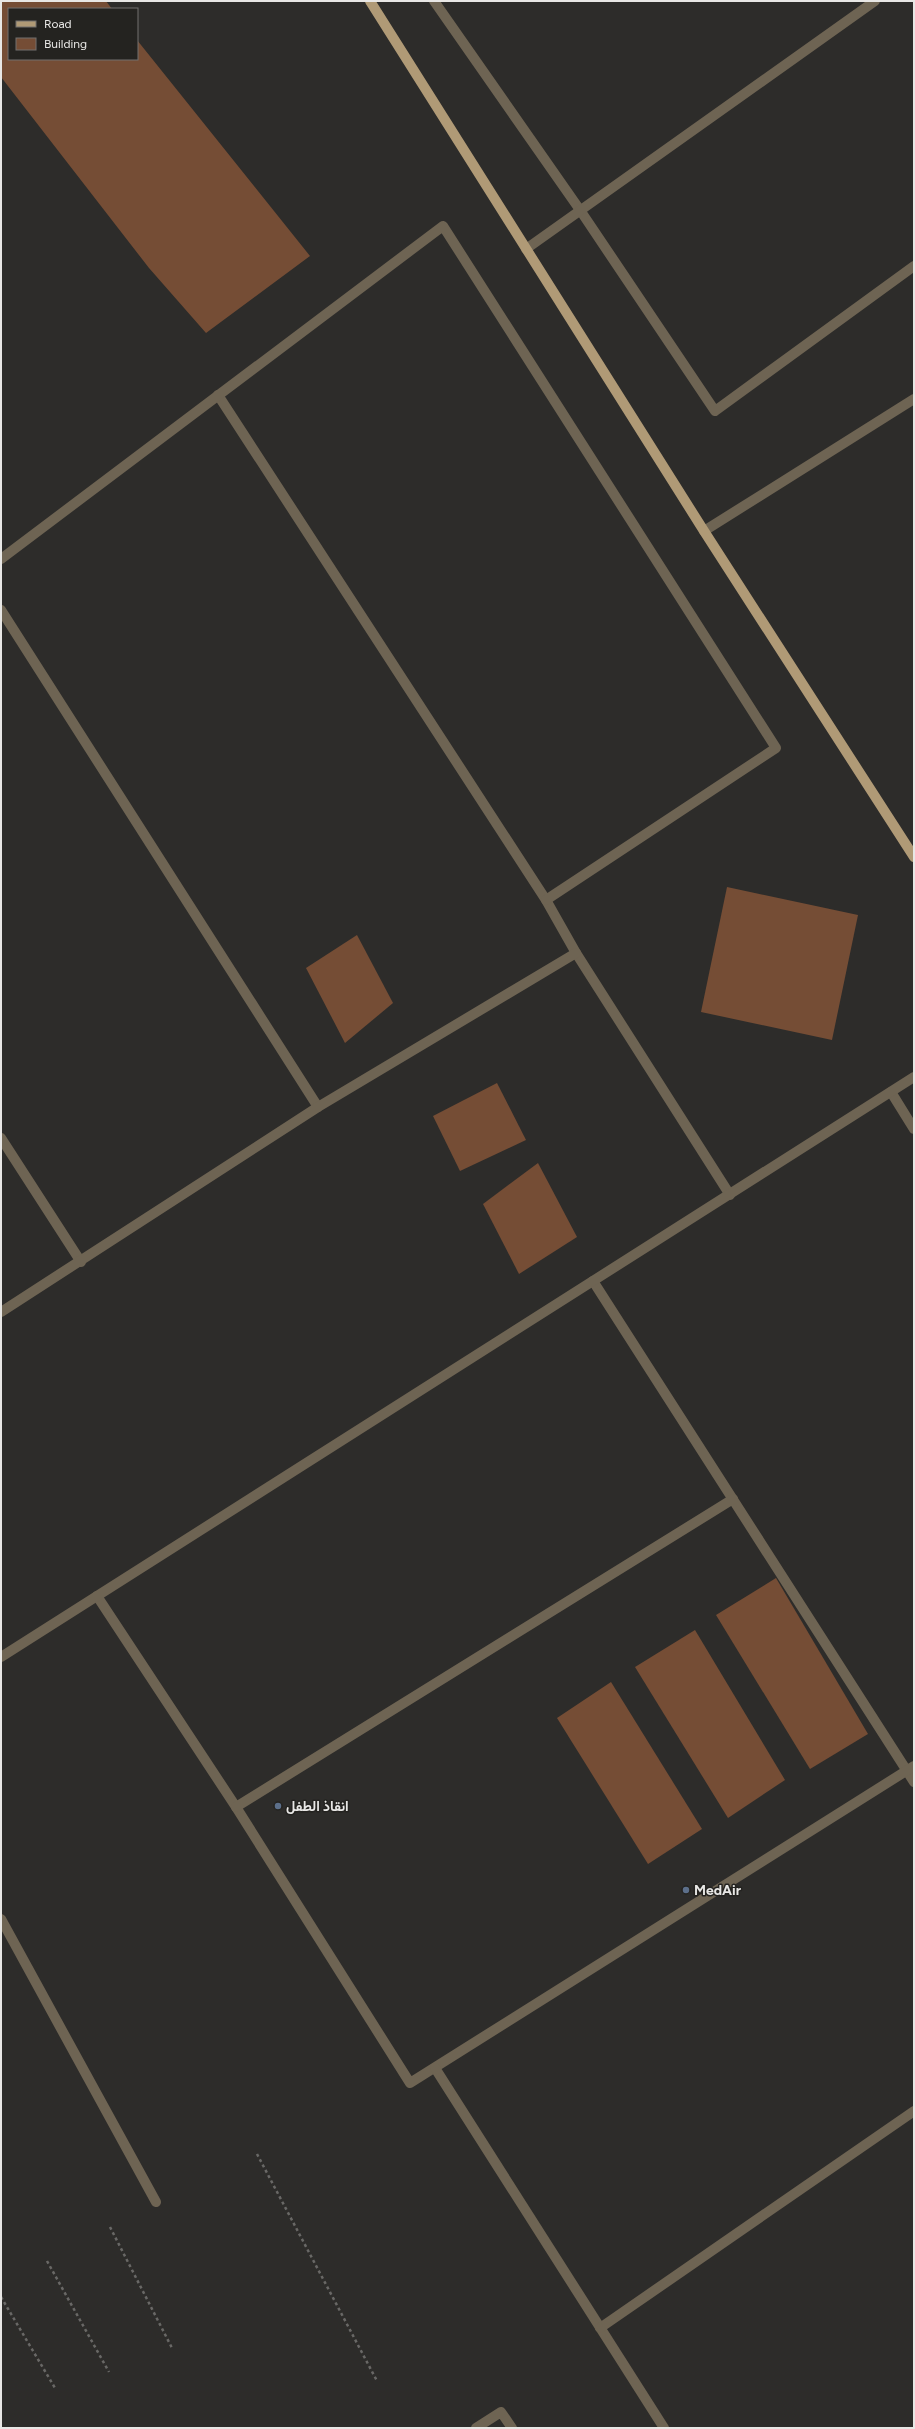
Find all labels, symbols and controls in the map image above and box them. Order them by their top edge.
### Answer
legend [8,8,138,60]
text: Road [44,17,72,31]
text: Building [44,37,87,51]
place label: انقاذ الطفل [286,1798,349,1815]
marker: انقاذ الطفل [273,1801,283,1811]
place label: MedAir [694,1882,742,1899]
marker: MedAir [681,1885,691,1895]

